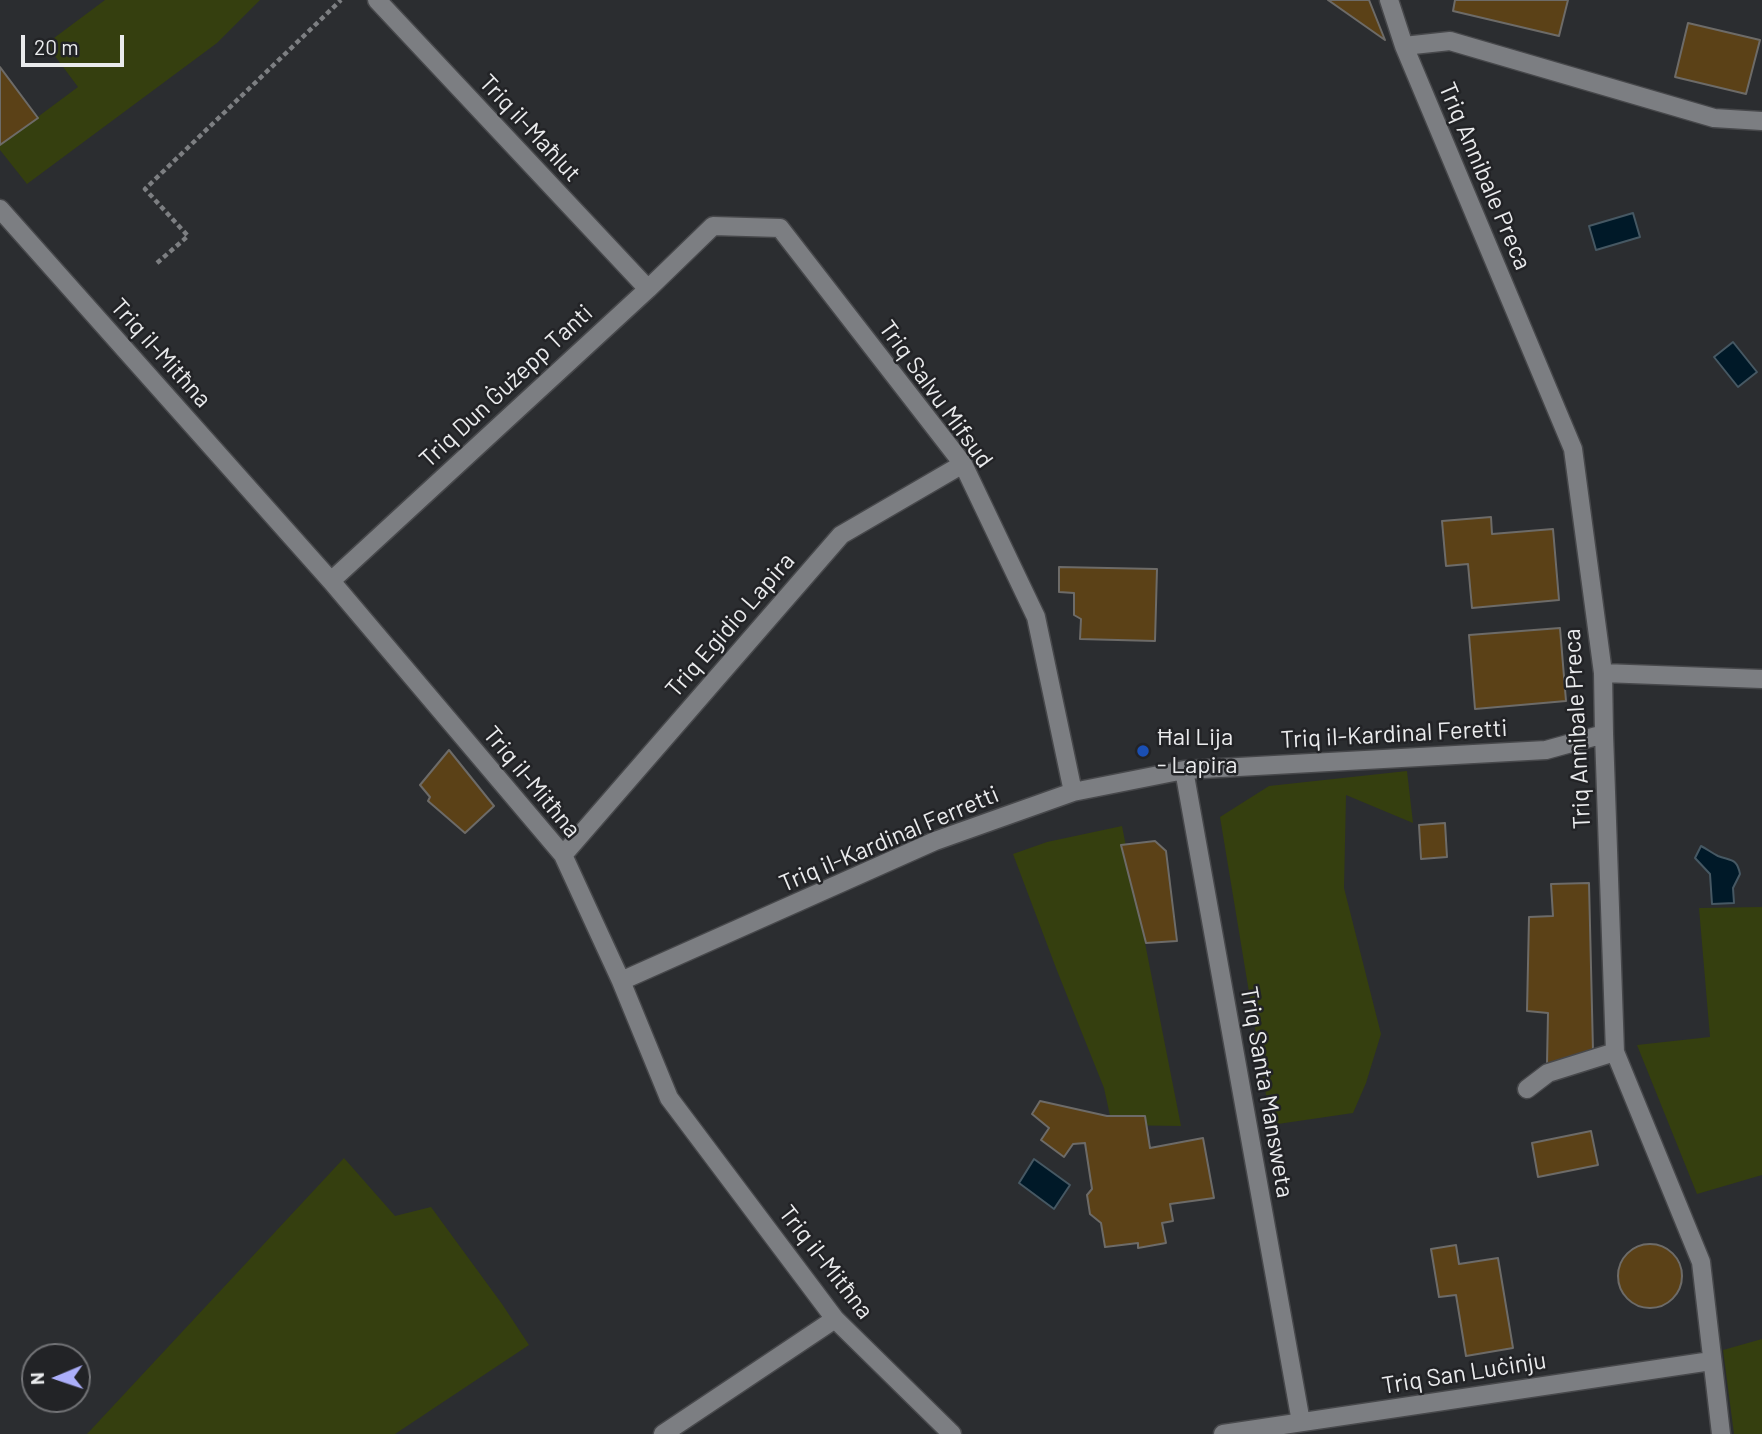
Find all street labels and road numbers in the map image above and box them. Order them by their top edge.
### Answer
street label: Triq il-Maħlut [473,68,587,188]
street label: Triq Annibale Preca [1433,78,1537,274]
street label: Triq il-Mitħna [105,293,217,413]
street label: Triq Dun Ġużepp Tanti [414,298,598,474]
street label: Triq Salvu Mifsud [873,315,999,473]
street label: Triq Egidio Lapira [659,547,801,703]
street label: Triq Annibale Preca [1557,628,1597,830]
street label: Triq il-Kardinal Feretti [1280,714,1508,754]
street label: Triq il-Mitħna [477,720,587,844]
street label: Triq il-Kardinal Ferretti [775,780,1003,898]
street label: Triq Santa Mansweta [1234,984,1300,1200]
street label: Triq il-Mitħna [773,1199,879,1325]
street label: Triq San Luċinju [1380,1346,1548,1400]

